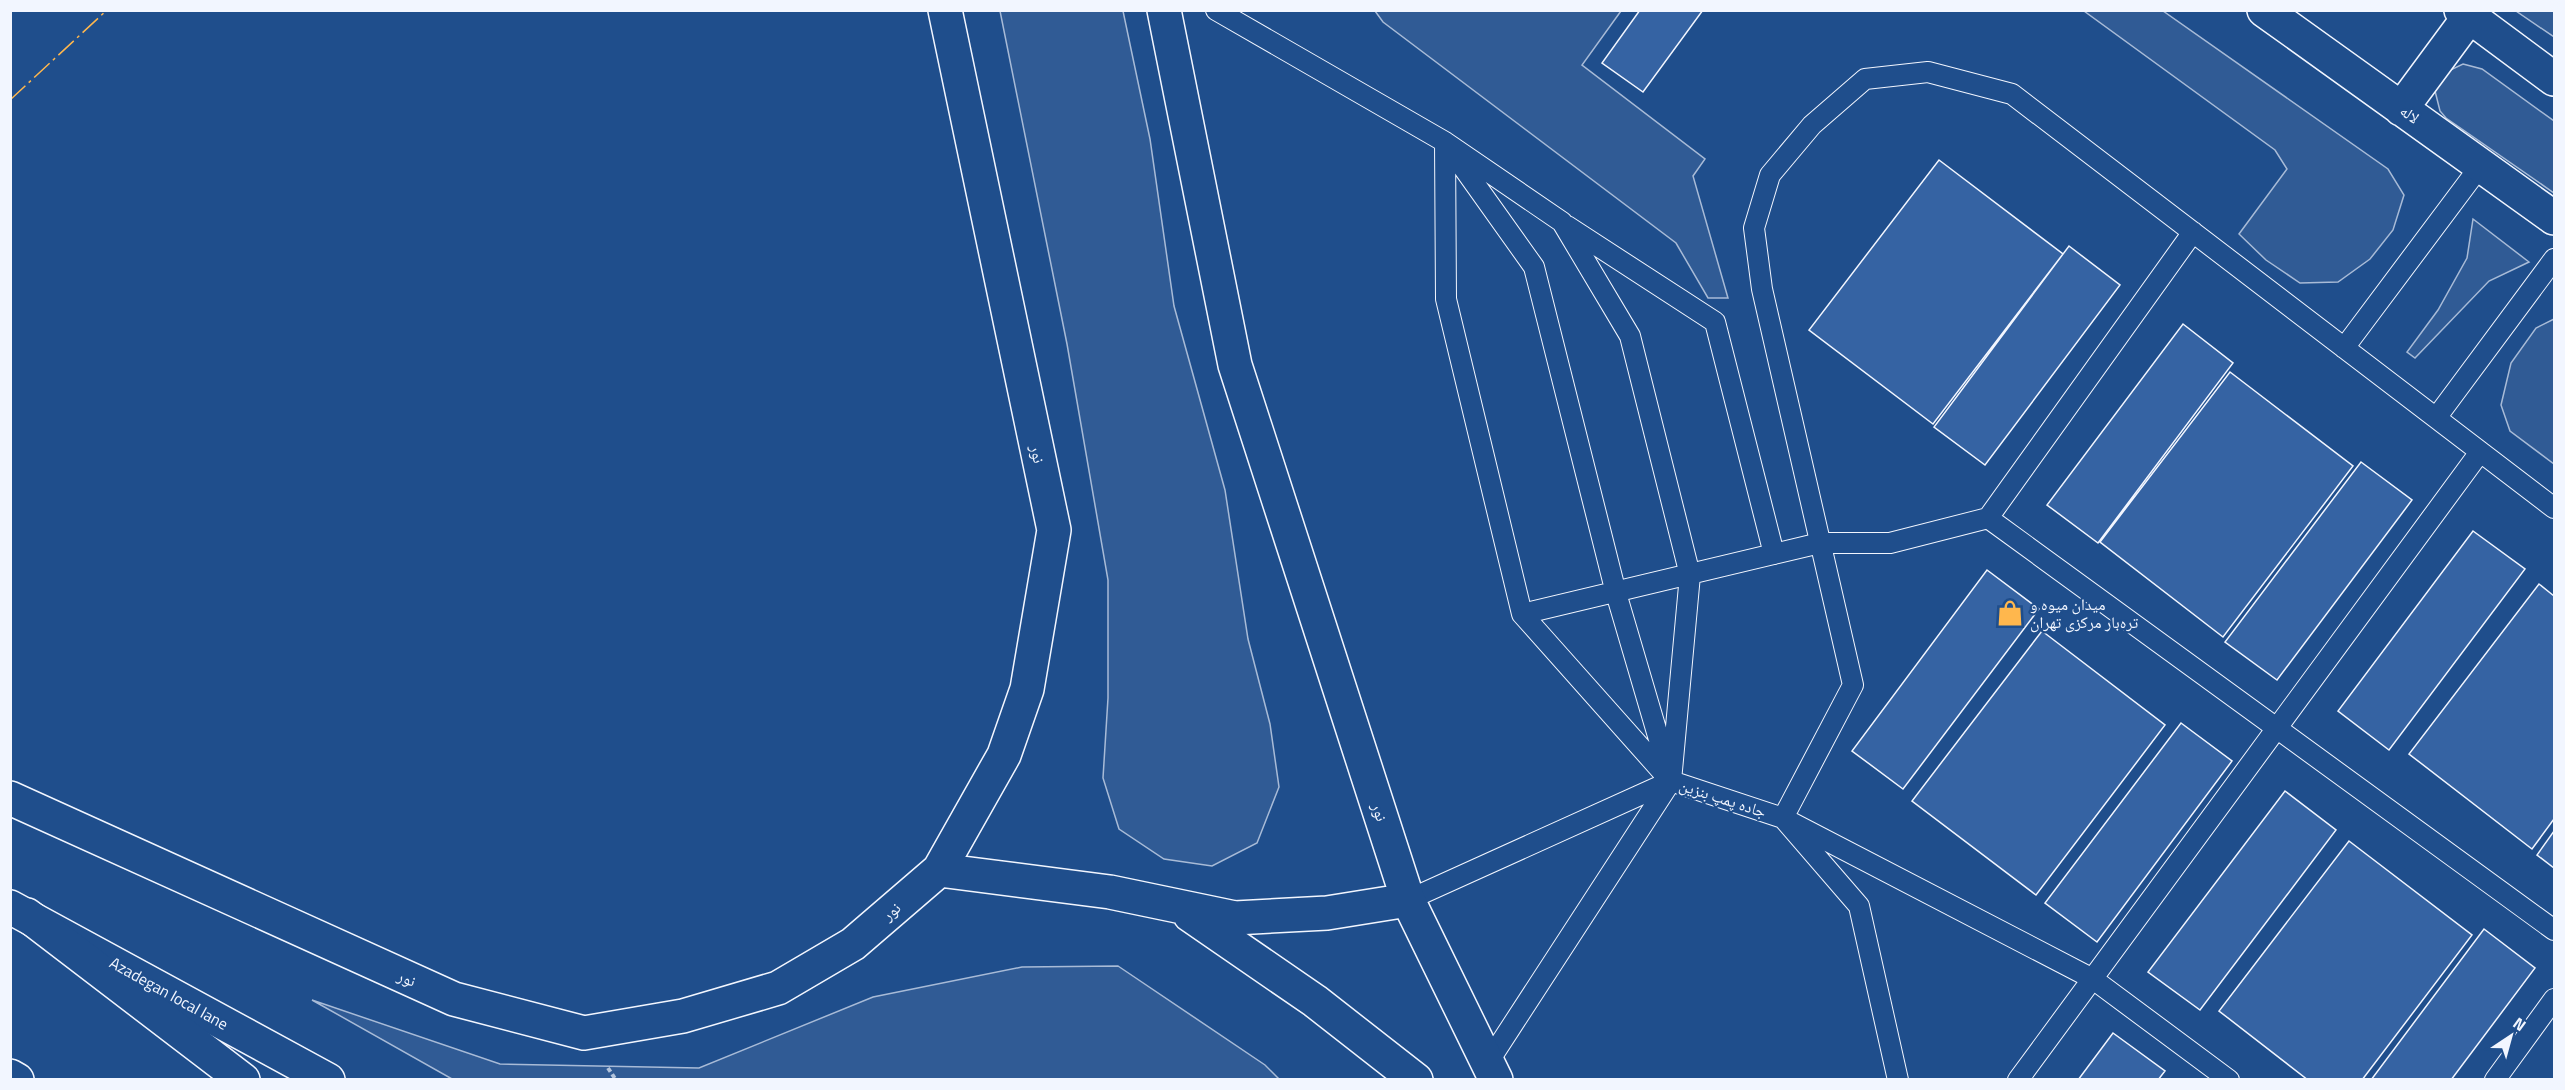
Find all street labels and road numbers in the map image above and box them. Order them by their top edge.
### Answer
street label: لاله [2395,99,2425,129]
street label: نور [1024,442,1052,465]
street label: جاده پمپ بنزین [1677,773,1769,823]
street label: نور [1365,799,1394,824]
street label: نور [876,896,906,927]
street label: Azadegan local lane [105,950,233,1036]
street label: نور [393,963,420,993]

